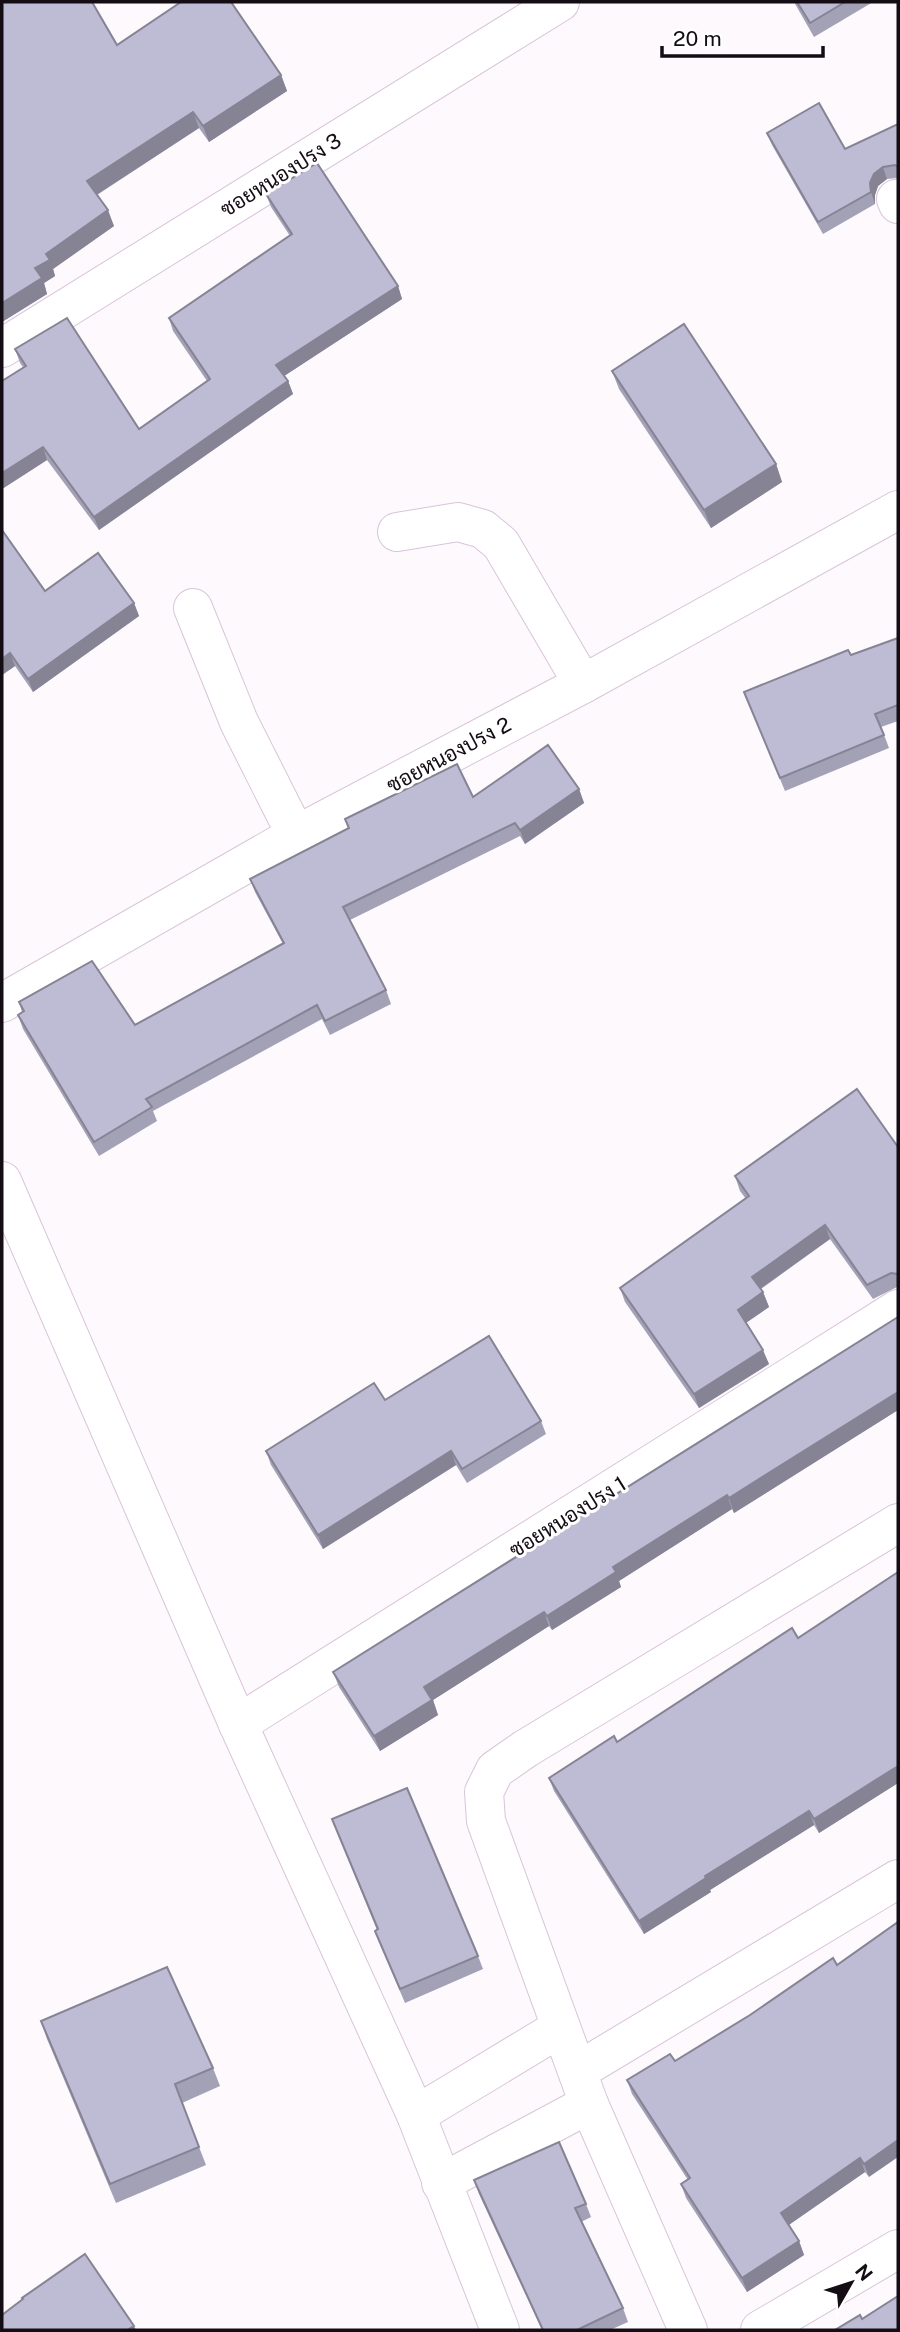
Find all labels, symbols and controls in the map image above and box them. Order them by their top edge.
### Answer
scale bar [662,14,823,58]
text: 20 m [673,26,722,51]
street label: ซอยหนองปรง 3 [216,128,346,222]
street label: ซอยหนองปรง 2 [382,711,515,798]
street label: ซอยหนองปรง 1 [505,1471,631,1562]
north arrow [816,2248,886,2318]
text: N [851,2260,877,2285]

